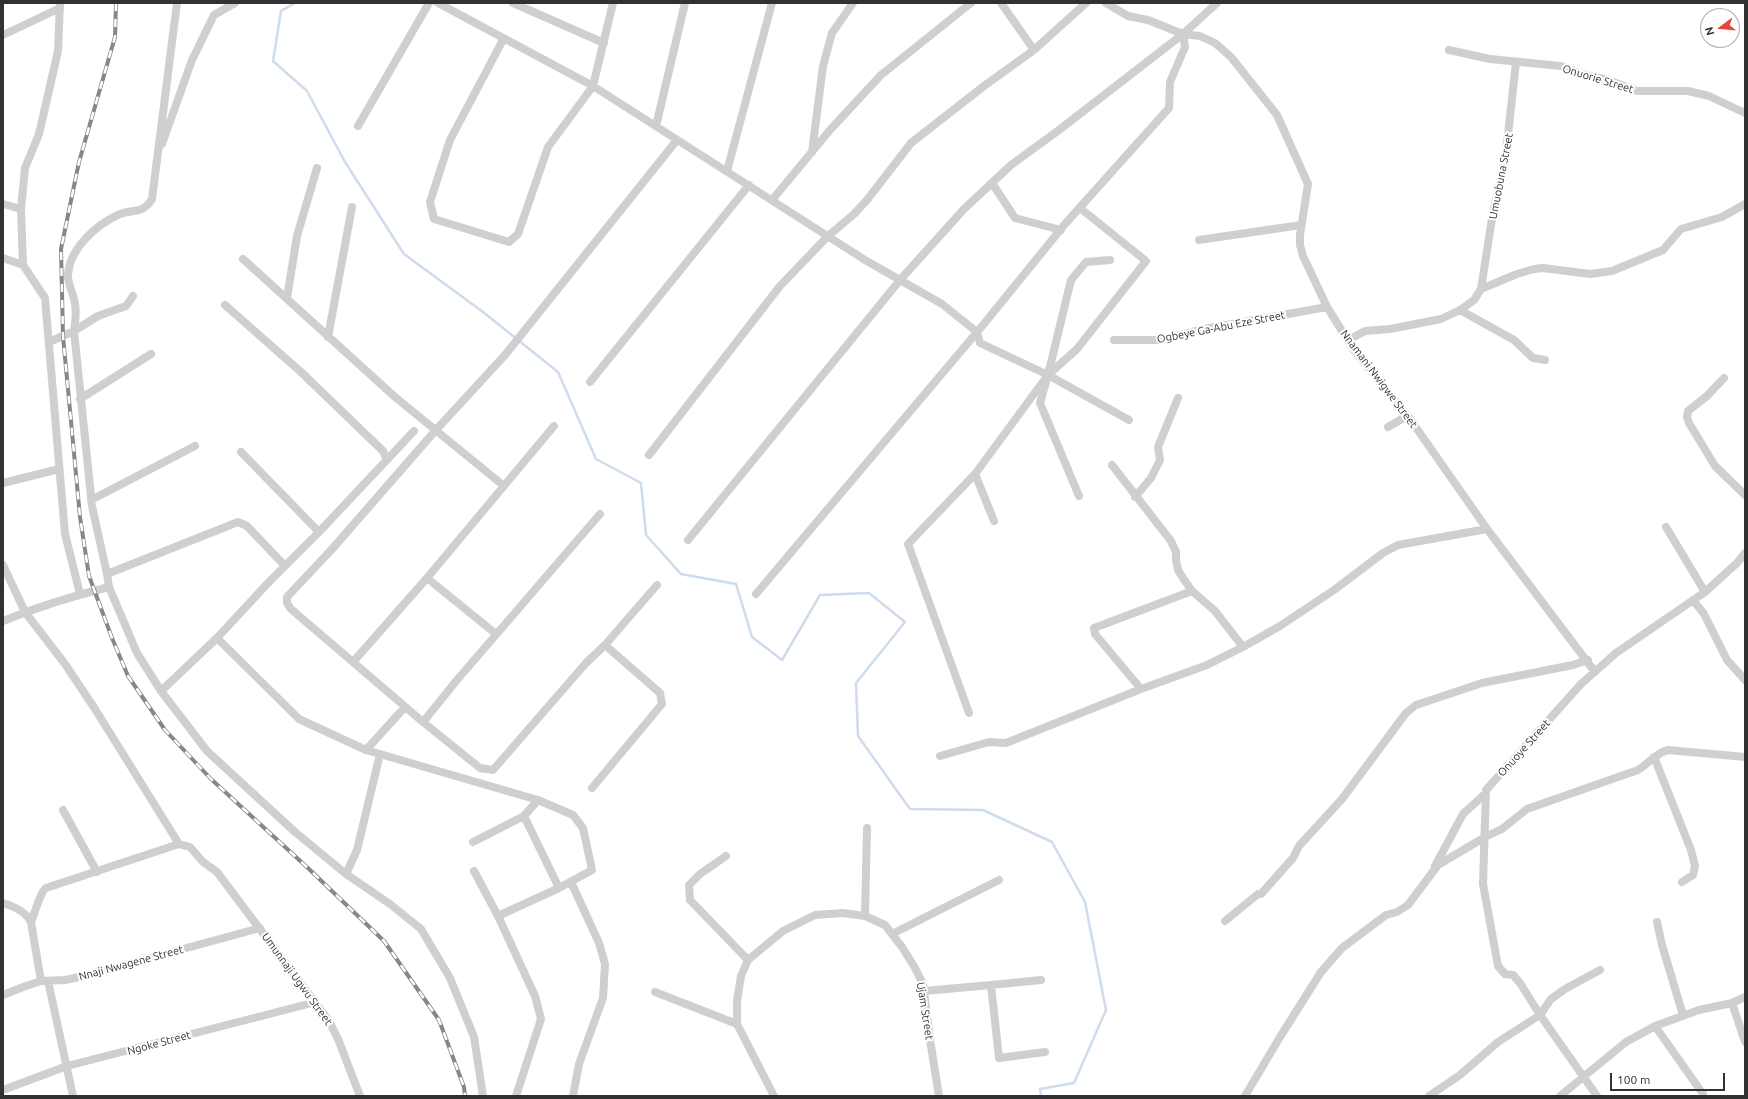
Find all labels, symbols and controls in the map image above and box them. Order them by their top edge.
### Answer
north arrow [1700,8,1740,48]
text: N [1703,25,1716,37]
street label: Onuorie Street [1561,62,1635,96]
street label: Umuobuna Street [1486,132,1516,220]
street label: Ogbeye Ga-Abu Eze Street [1156,308,1286,346]
street label: Nnamani Nwigwe Street [1338,327,1420,431]
street label: Onuoye Street [1495,717,1553,779]
street label: Umunnaji Ugwu Street [259,930,335,1028]
street label: Nnaji Nwagene Street [77,943,185,983]
street label: Ujam Street [914,981,936,1041]
street label: Ngoke Street [126,1028,192,1058]
scale bar [1612,1065,1727,1091]
text: 100 m [1617,1073,1650,1086]

